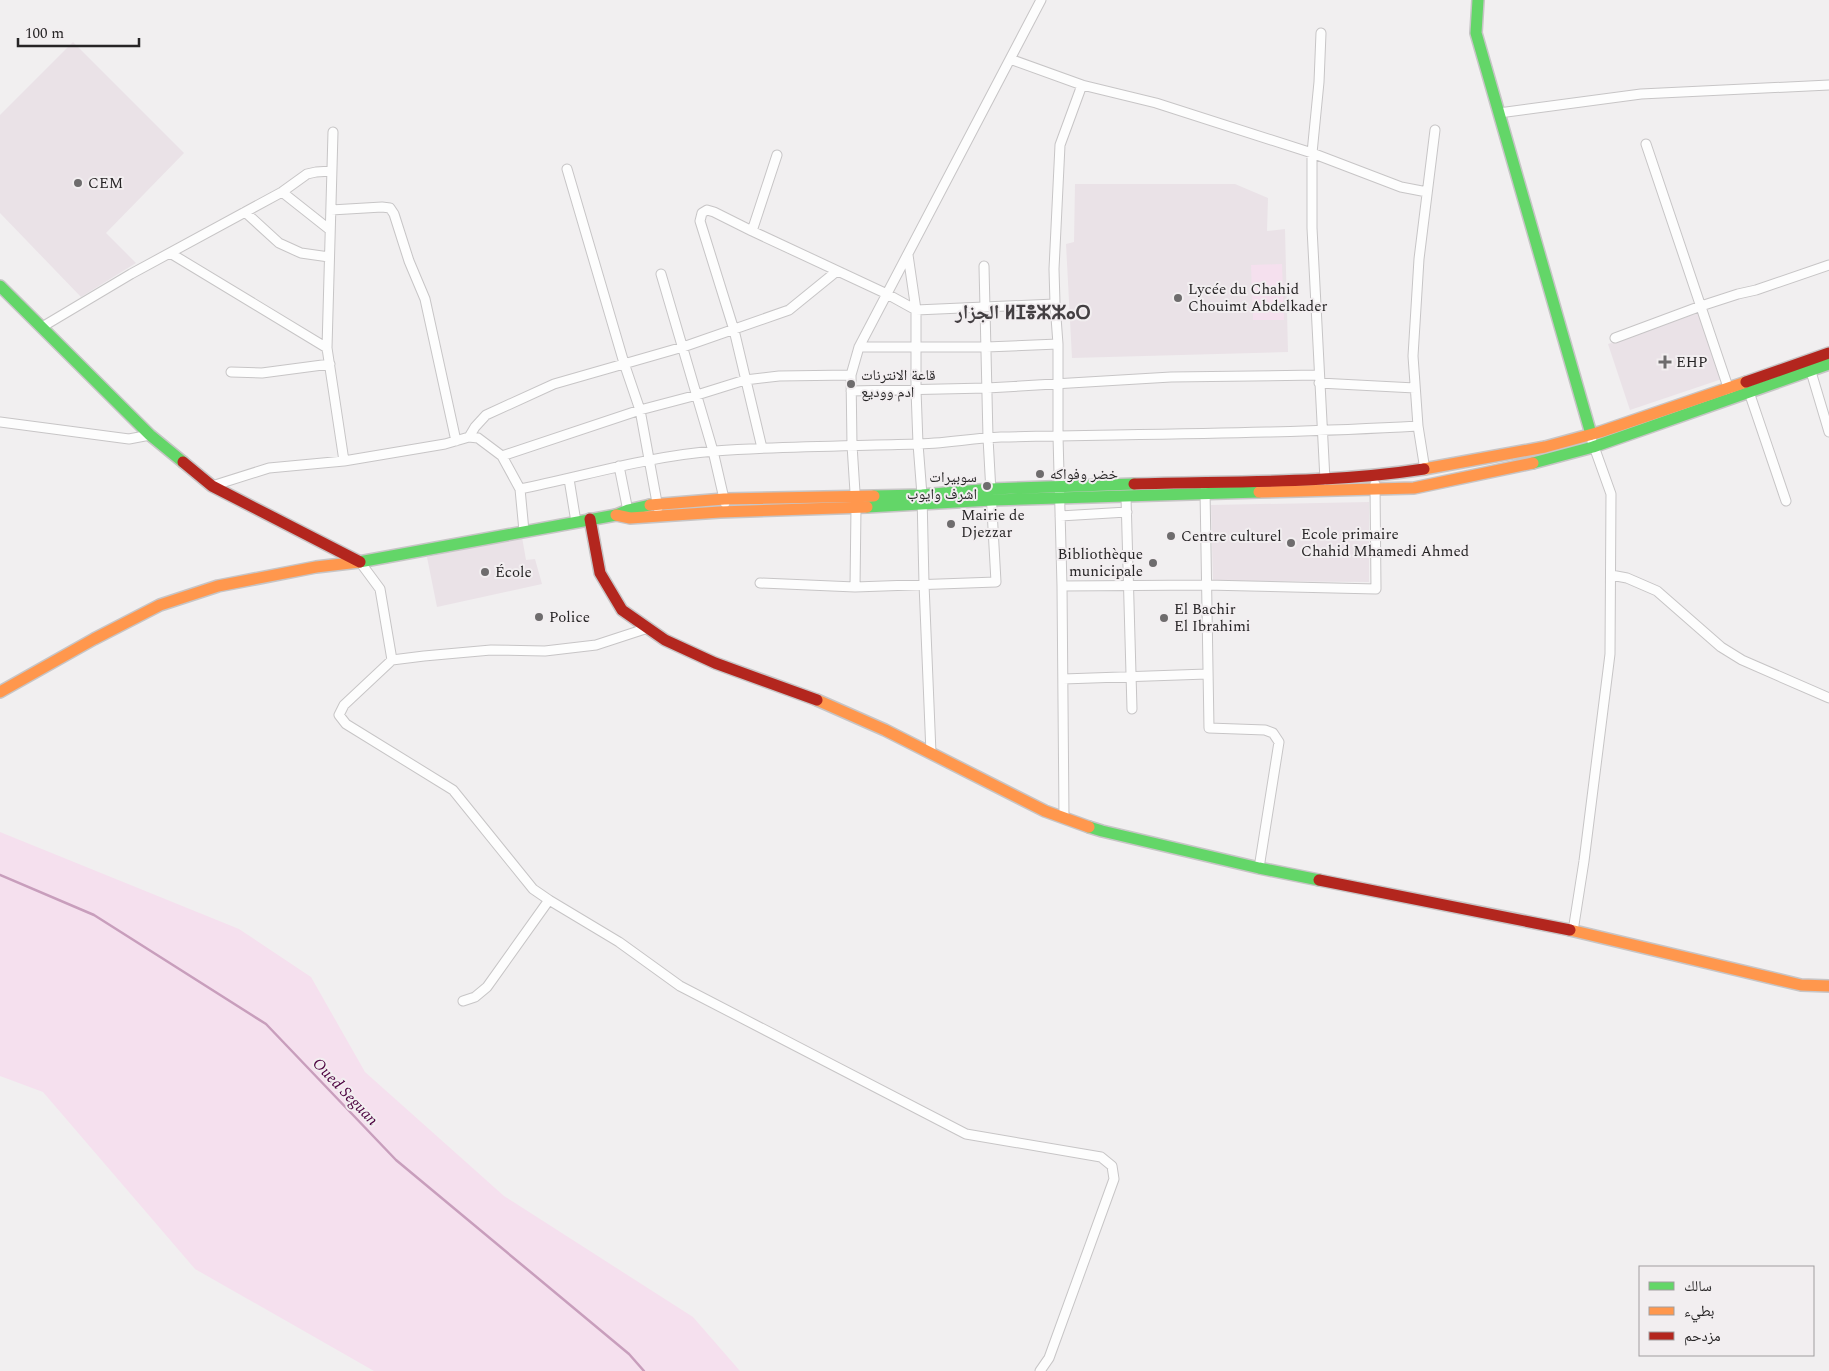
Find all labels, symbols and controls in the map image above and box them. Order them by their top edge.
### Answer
scale bar [18,15,139,47]
text: 100 m [25,22,64,45]
place label: CEM [88,172,123,195]
marker: CEM [72,177,84,189]
place label: Lycée du Chahid Chouimt Abdelkader [1188,278,1327,318]
marker: Lycée du Chahid Chouimt Abdelkader [1172,292,1184,304]
district label: الجزار ⵍⵊⴻⵣⵣⴰⵔ [954,298,1091,328]
place label: EHP [1676,351,1708,374]
marker: EHP [1658,355,1672,369]
place label: قاعة الانترنات ادم ووديع [861,364,936,404]
marker: قاعة الانترنات ادم ووديع [845,378,857,390]
place label: خضر وفواكه [1050,463,1118,486]
place label: سوبيرات اشرف وايوب [907,466,977,506]
marker: خضر وفواكه [1034,468,1046,480]
marker: سوبيرات اشرف وايوب [981,480,993,492]
place label: Mairie de Djezzar [961,504,1025,544]
marker: Mairie de Djezzar [945,518,957,530]
place label: Ecole primaire Chahid Mhamedi Ahmed [1301,523,1469,563]
place label: Centre culturel [1181,525,1282,548]
marker: Centre culturel [1165,530,1177,542]
marker: Ecole primaire Chahid Mhamedi Ahmed [1285,537,1297,549]
place label: Bibliothèque municipale [1057,543,1143,583]
marker: Bibliothèque municipale [1147,557,1159,569]
place label: École [495,561,532,584]
marker: École [479,566,491,578]
place label: El Bachir El Ibrahimi [1174,598,1250,638]
place label: Police [549,606,590,629]
marker: Police [533,611,545,623]
marker: El Bachir El Ibrahimi [1158,612,1170,624]
water label: Oued Seguan [307,1052,384,1132]
legend [1639,1266,1814,1356]
text: سالك [1684,1275,1712,1298]
text: بطيء [1684,1300,1714,1323]
text: مزدحم [1684,1325,1721,1348]

